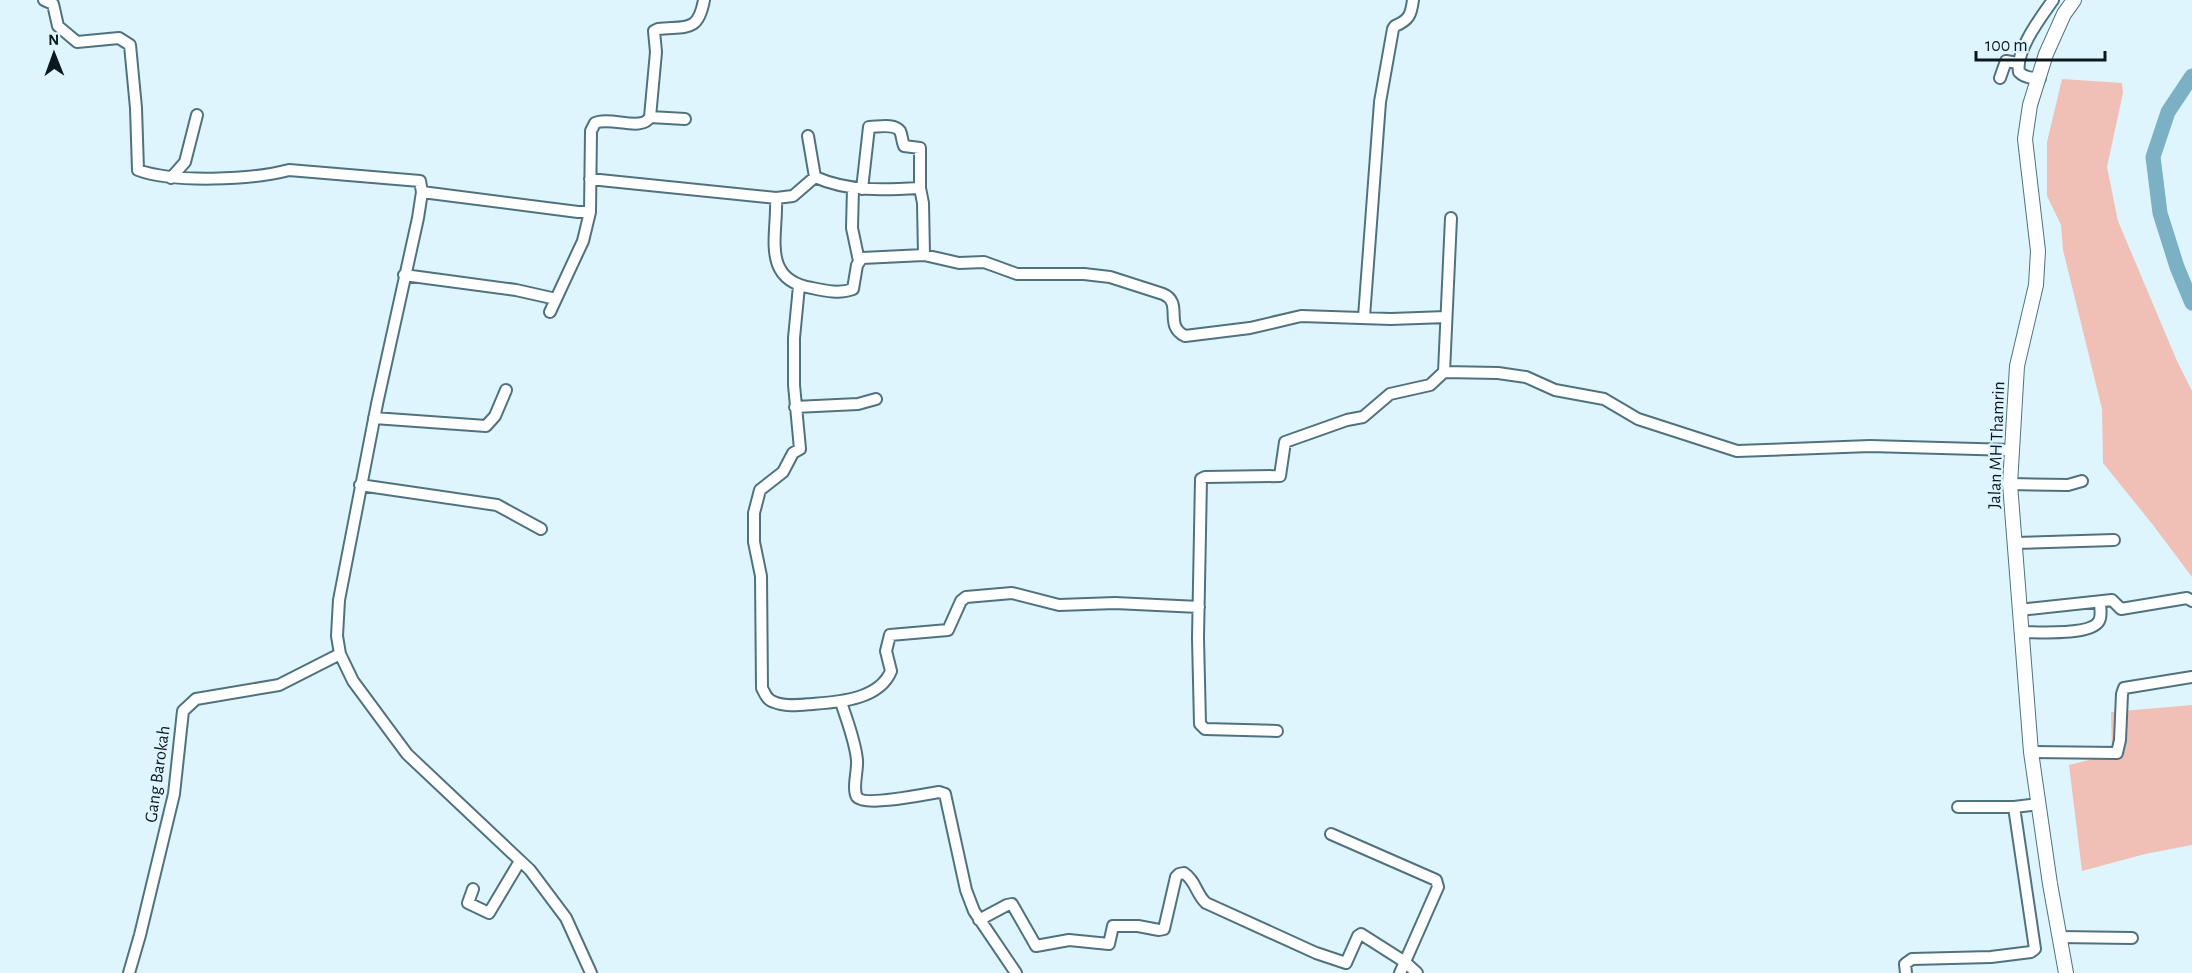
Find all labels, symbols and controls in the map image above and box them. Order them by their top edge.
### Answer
north arrow [24,24,84,84]
scale bar [1976,24,2105,62]
text: N [48,32,59,48]
text: 100 m [1985,37,2028,55]
street label: Jalan MH Thamrin [1986,381,2008,509]
street label: Gang Barokah [142,724,174,824]

